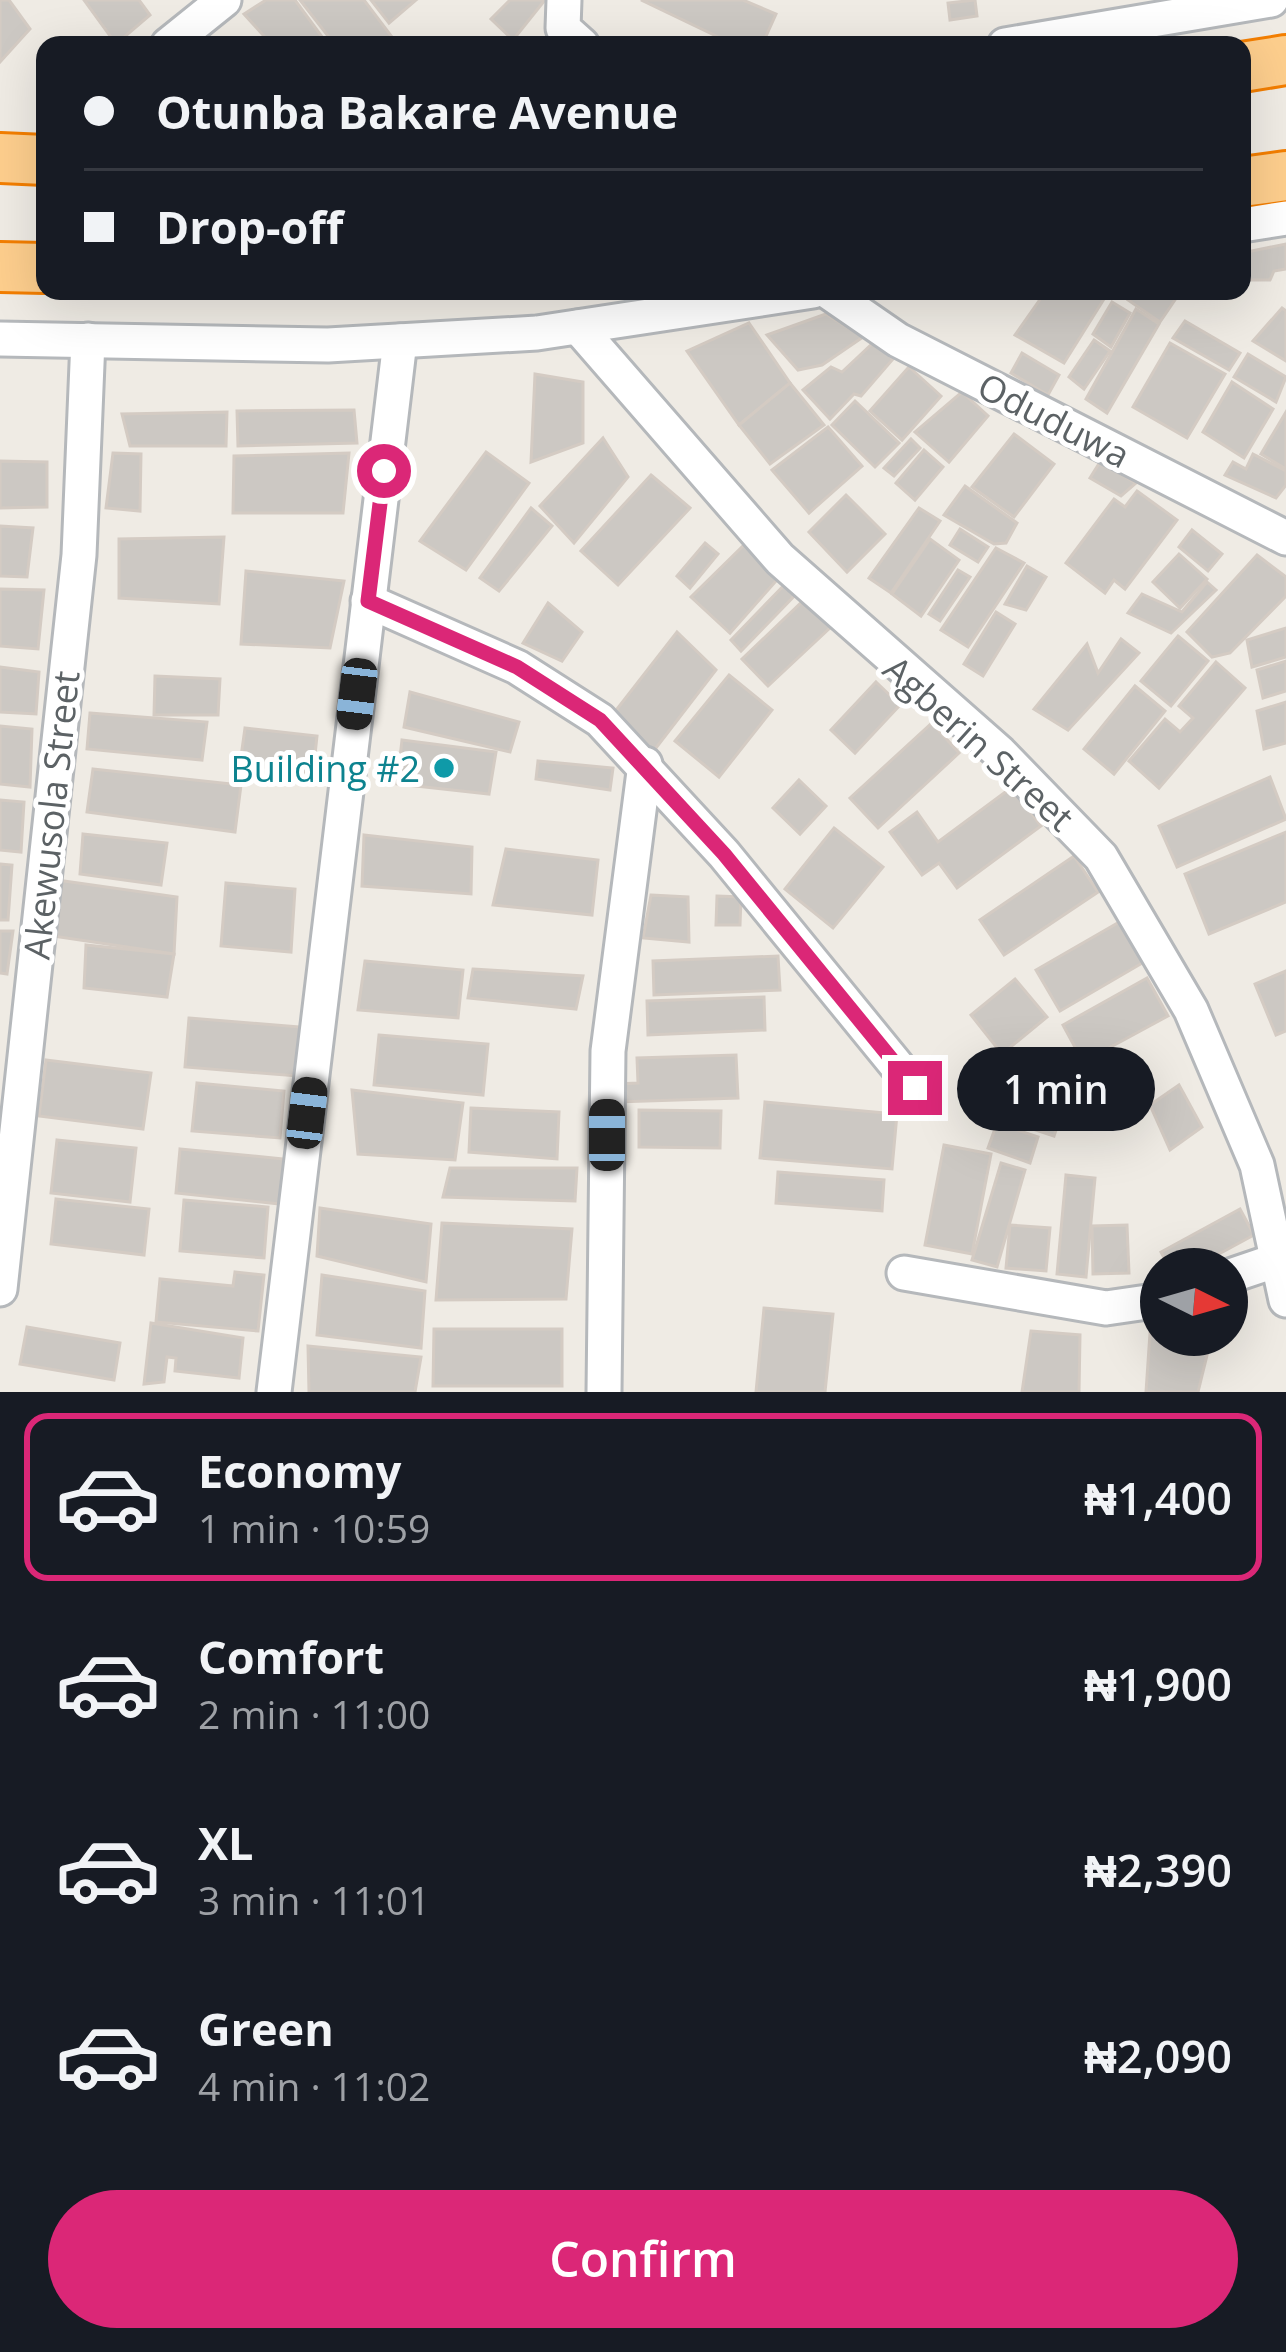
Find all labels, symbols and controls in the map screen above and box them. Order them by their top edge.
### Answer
text: Otunba Bakare Avenue [156,81,678,142]
text: Drop-off [156,196,343,257]
street label: Oduduwa [970,361,1138,479]
route start [357,444,411,498]
street label: Agberin Street [873,644,1085,842]
car [335,656,379,732]
street label: Akewusola Street [11,668,91,962]
place label: Building #2 [231,744,420,793]
marker: Building #2 [431,755,457,781]
callout: 1 min [957,1046,1155,1130]
route end [888,1061,942,1115]
text: 1 min [1003,1062,1109,1115]
car [285,1075,329,1151]
car [589,1099,625,1171]
north arrow [1140,1248,1248,1356]
map controls [1140,1248,1248,1356]
text: Economy [198,1440,401,1501]
icon: car [54,1443,162,1551]
text: ₦1,400 [1084,1467,1232,1528]
text: 1 min · 10:59 [198,1501,430,1554]
text: Comfort [198,1626,384,1687]
icon: car [54,1629,162,1737]
text: ₦1,900 [1084,1653,1232,1714]
text: 2 min · 11:00 [198,1687,430,1740]
text: XL [198,1812,253,1873]
icon: car [54,1815,162,1923]
text: ₦2,390 [1084,1839,1232,1900]
text: 3 min · 11:01 [198,1873,430,1926]
text: Green [198,1998,334,2059]
icon: car [54,2001,162,2109]
text: ₦2,090 [1084,2025,1232,2086]
text: 4 min · 11:02 [198,2059,430,2112]
button: Confirm [48,2190,1238,2328]

